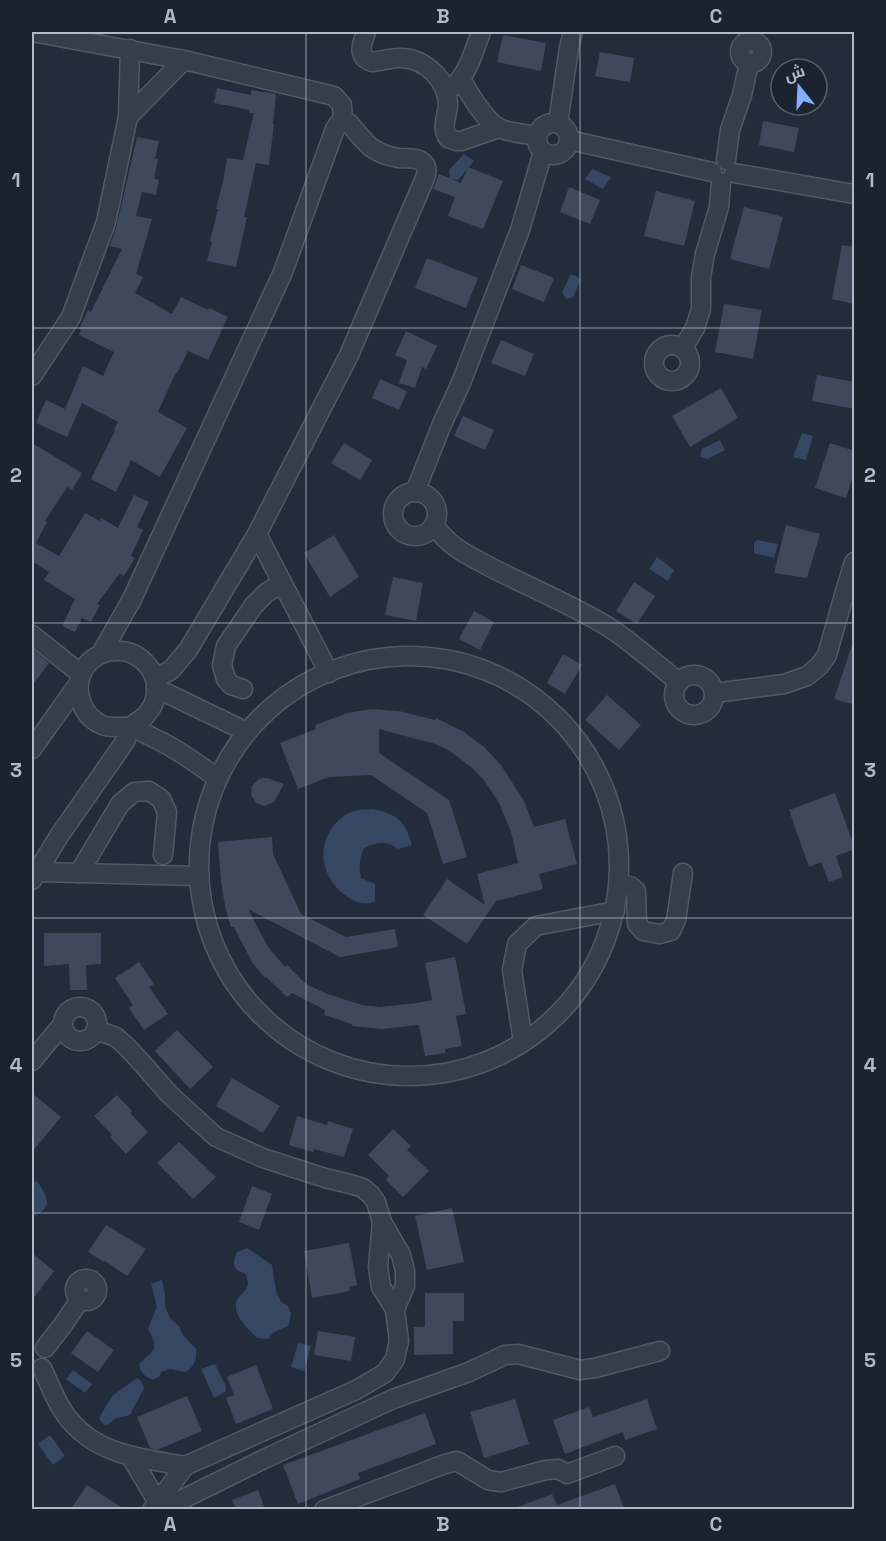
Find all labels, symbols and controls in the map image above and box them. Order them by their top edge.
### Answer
text: A [164,3,177,29]
text: B [436,3,450,29]
text: C [710,3,723,29]
north arrow [769,57,829,117]
text: ش [782,60,808,86]
text: 1 [11,167,21,193]
text: 1 [865,167,875,193]
text: 2 [10,462,22,488]
text: 2 [864,462,876,488]
text: 3 [10,757,22,783]
text: 3 [864,757,876,783]
text: 4 [10,1052,23,1078]
text: 4 [864,1052,877,1078]
text: 5 [10,1347,22,1373]
text: 5 [864,1347,876,1373]
text: A [164,1511,177,1537]
text: B [436,1511,450,1537]
text: C [710,1511,723,1537]

